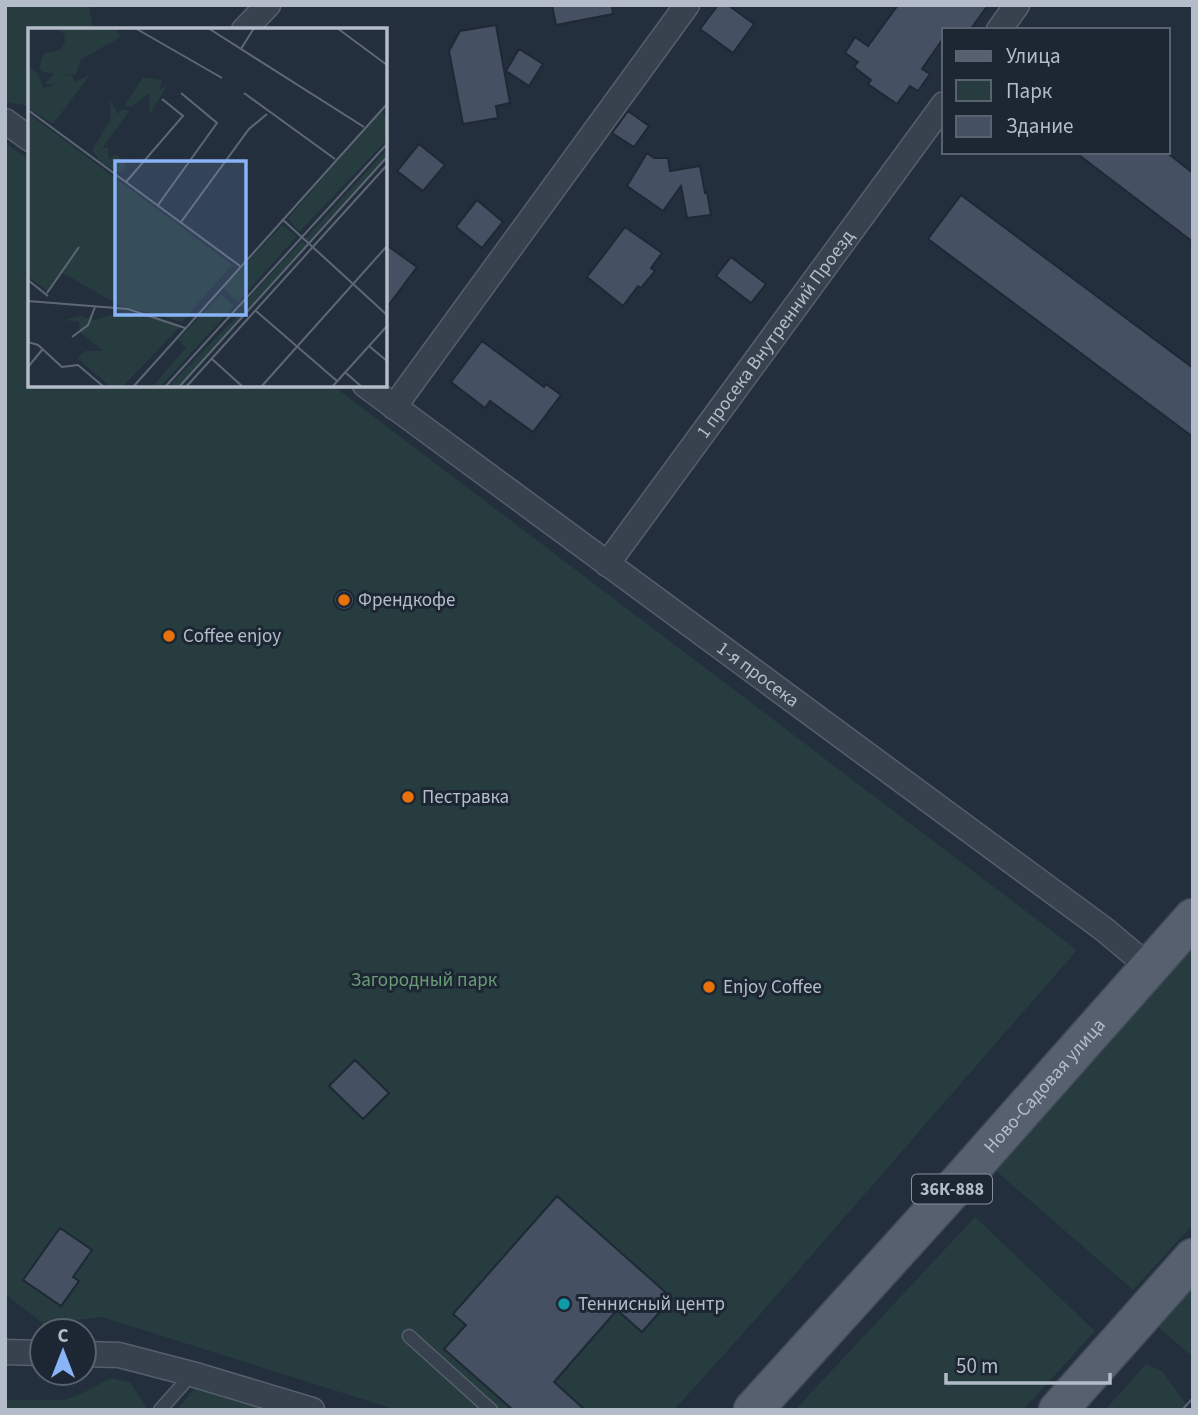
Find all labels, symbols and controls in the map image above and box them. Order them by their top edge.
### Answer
inset map [28,28,387,387]
legend [942,28,1170,154]
text: Улица [1006,41,1061,71]
text: Парк [1006,76,1053,106]
text: Здание [1006,111,1074,141]
street label: 1 просека Внутренний Проезд [690,224,861,444]
place label: Френдкофе [358,587,455,614]
marker: Френдкофе [336,592,352,608]
place label: Coffee enjoy [183,623,281,650]
marker: Coffee enjoy [161,628,177,644]
street label: 1-я просека [711,635,805,714]
place label: Пестравка [422,784,509,811]
marker: Пестравка [400,789,416,805]
park label: Загородный парк [351,967,498,994]
place label: Enjoy Coffee [723,974,822,1001]
marker: Enjoy Coffee [701,979,717,995]
street label: Ново-Садовая улица [977,1012,1112,1159]
road number: 36К-888 [912,1174,992,1204]
place label: Теннисный центр [578,1291,725,1318]
marker: Теннисный центр [556,1296,572,1312]
north arrow [28,1317,98,1387]
text: С [57,1323,69,1350]
scale bar [946,1342,1110,1386]
text: 50 m [956,1351,998,1381]

